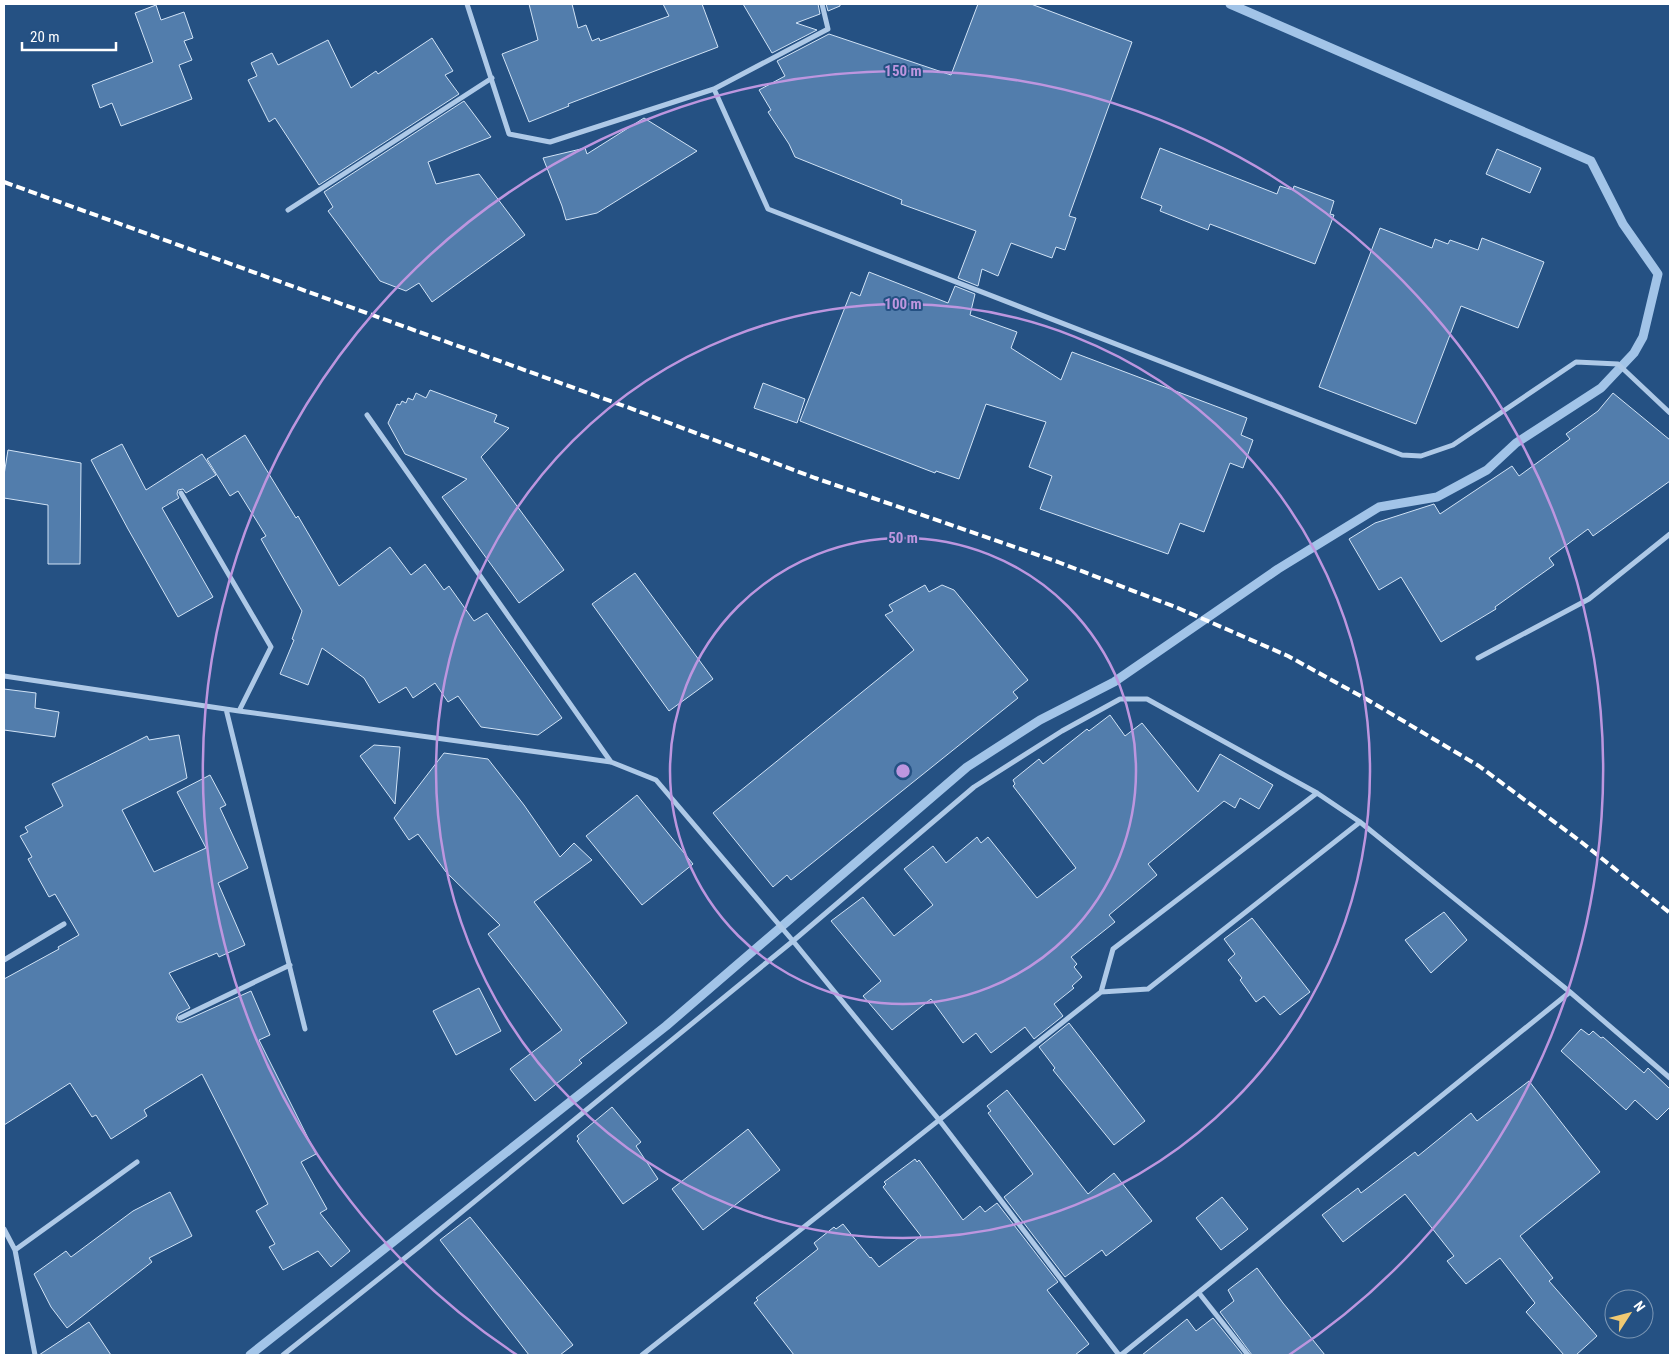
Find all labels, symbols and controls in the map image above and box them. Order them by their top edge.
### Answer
scale bar [22,20,116,52]
text: 20 m [30,28,60,46]
text: 150 m [884,62,922,80]
text: 100 m [884,295,922,313]
text: 50 m [888,529,918,547]
centre of rings [894,762,912,780]
north arrow [1604,1289,1654,1339]
text: N [1631,1298,1649,1315]

